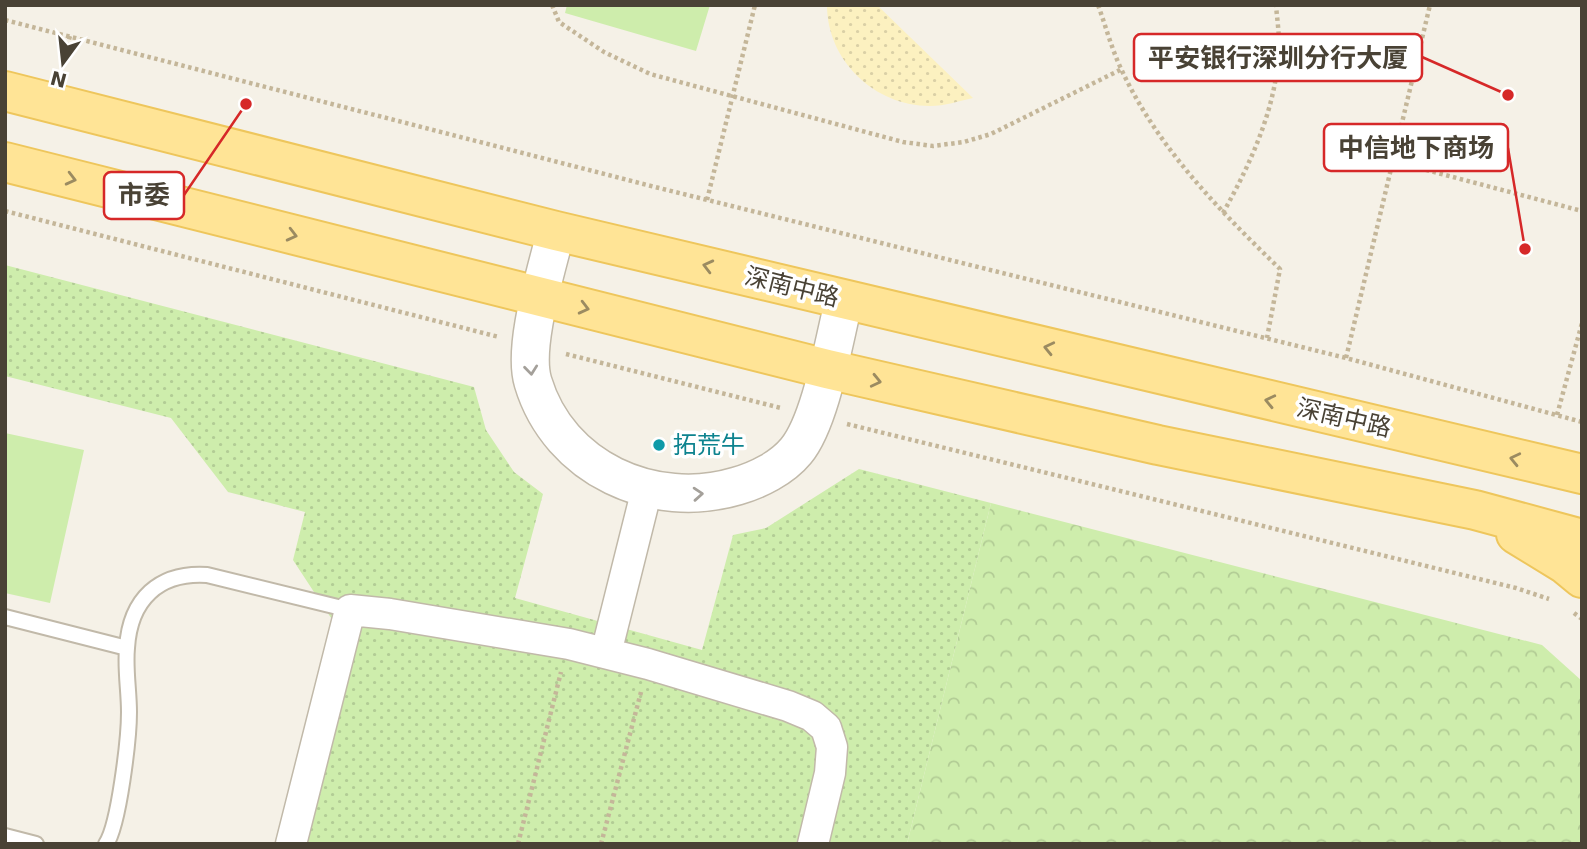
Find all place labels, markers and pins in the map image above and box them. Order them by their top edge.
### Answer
callout: 平安银行深圳分行大厦 [1134,34,1422,81]
callout: 中信地下商场 [1324,124,1508,171]
callout: 市委 [104,172,184,219]
place label: 拓荒牛 [673,431,745,459]
marker: 拓荒牛 [651,437,667,453]

